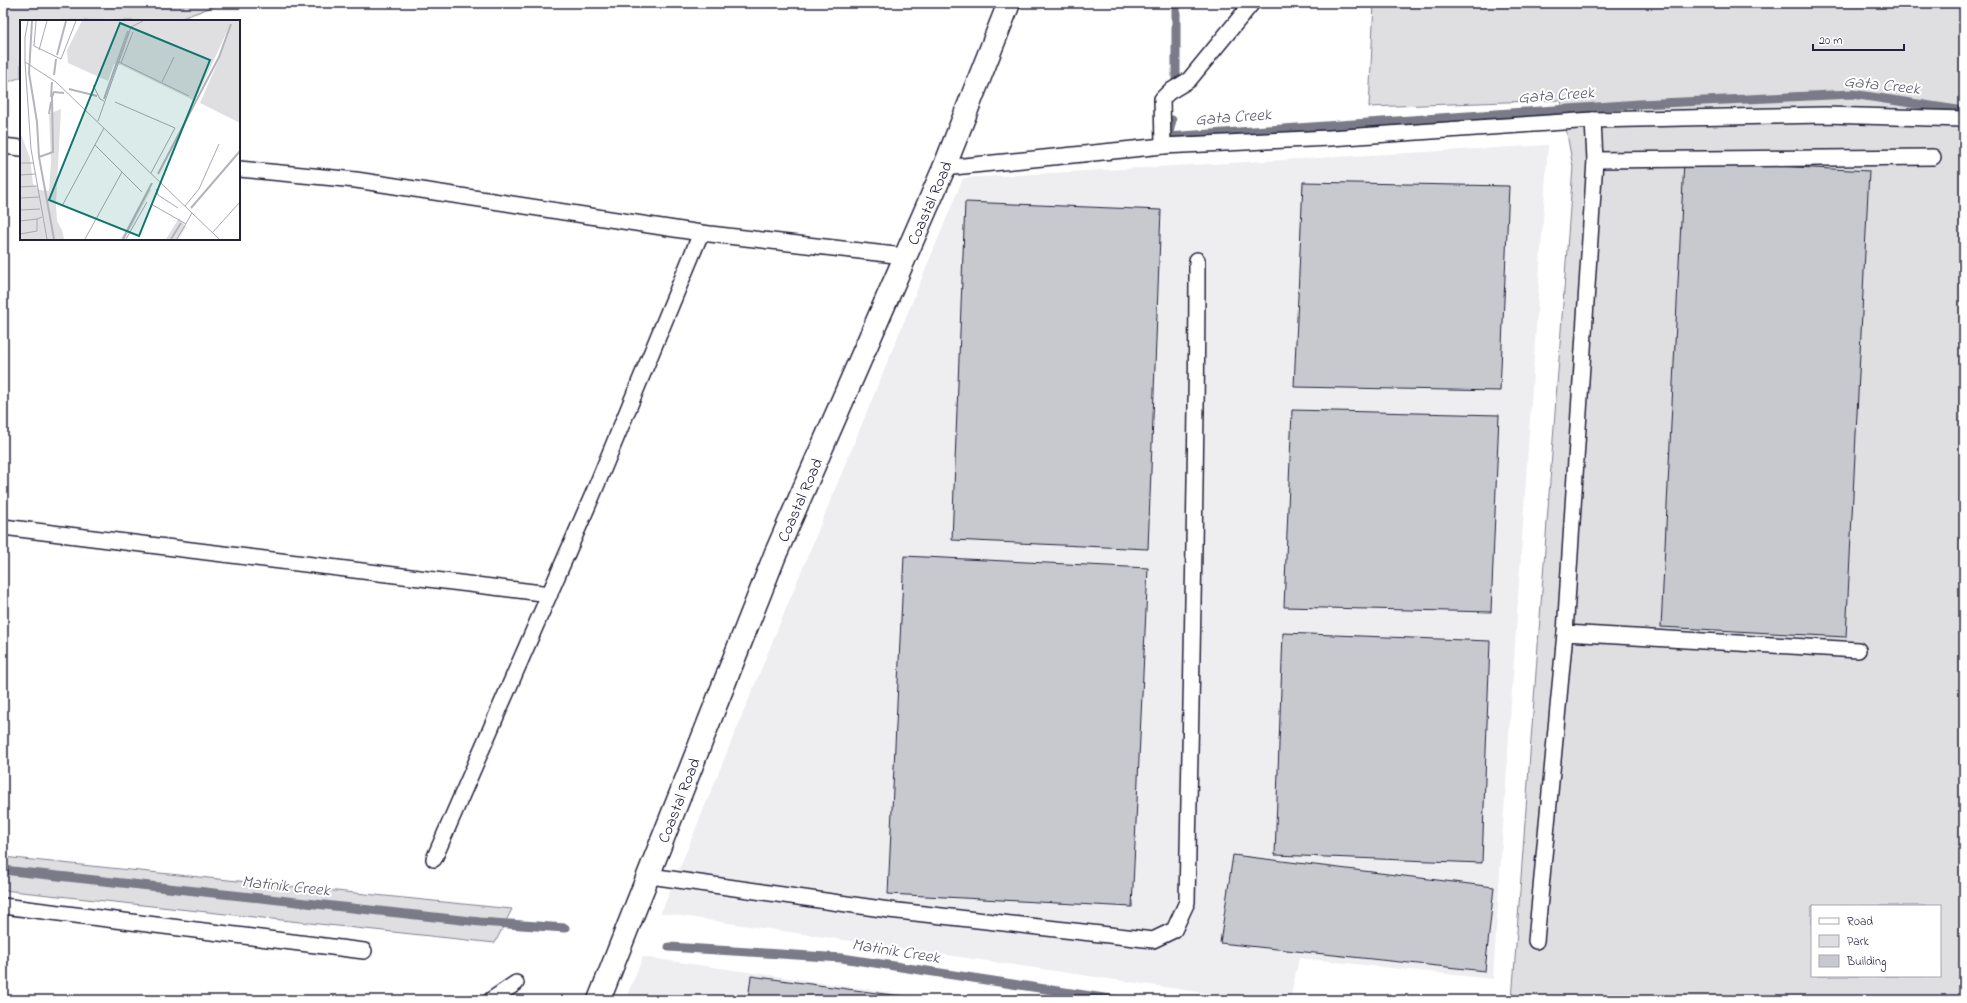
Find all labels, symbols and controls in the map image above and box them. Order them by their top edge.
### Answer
inset map [20,20,240,240]
scale bar [1813,26,1904,52]
text: 20 m [1819,32,1842,50]
water label: Gata Creek [1843,69,1923,102]
water label: Gata Creek [1517,80,1597,111]
water label: Gata Creek [1194,102,1274,133]
street label: Coastal Road [902,158,960,249]
street label: Coastal Road [772,455,830,546]
street label: Coastal Road [652,755,708,847]
water label: Matinik Creek [240,869,333,904]
legend [1811,905,1941,977]
text: Road [1847,913,1873,931]
water label: Matinik Creek [850,932,943,971]
text: Park [1847,933,1869,951]
text: Building [1846,953,1886,972]

